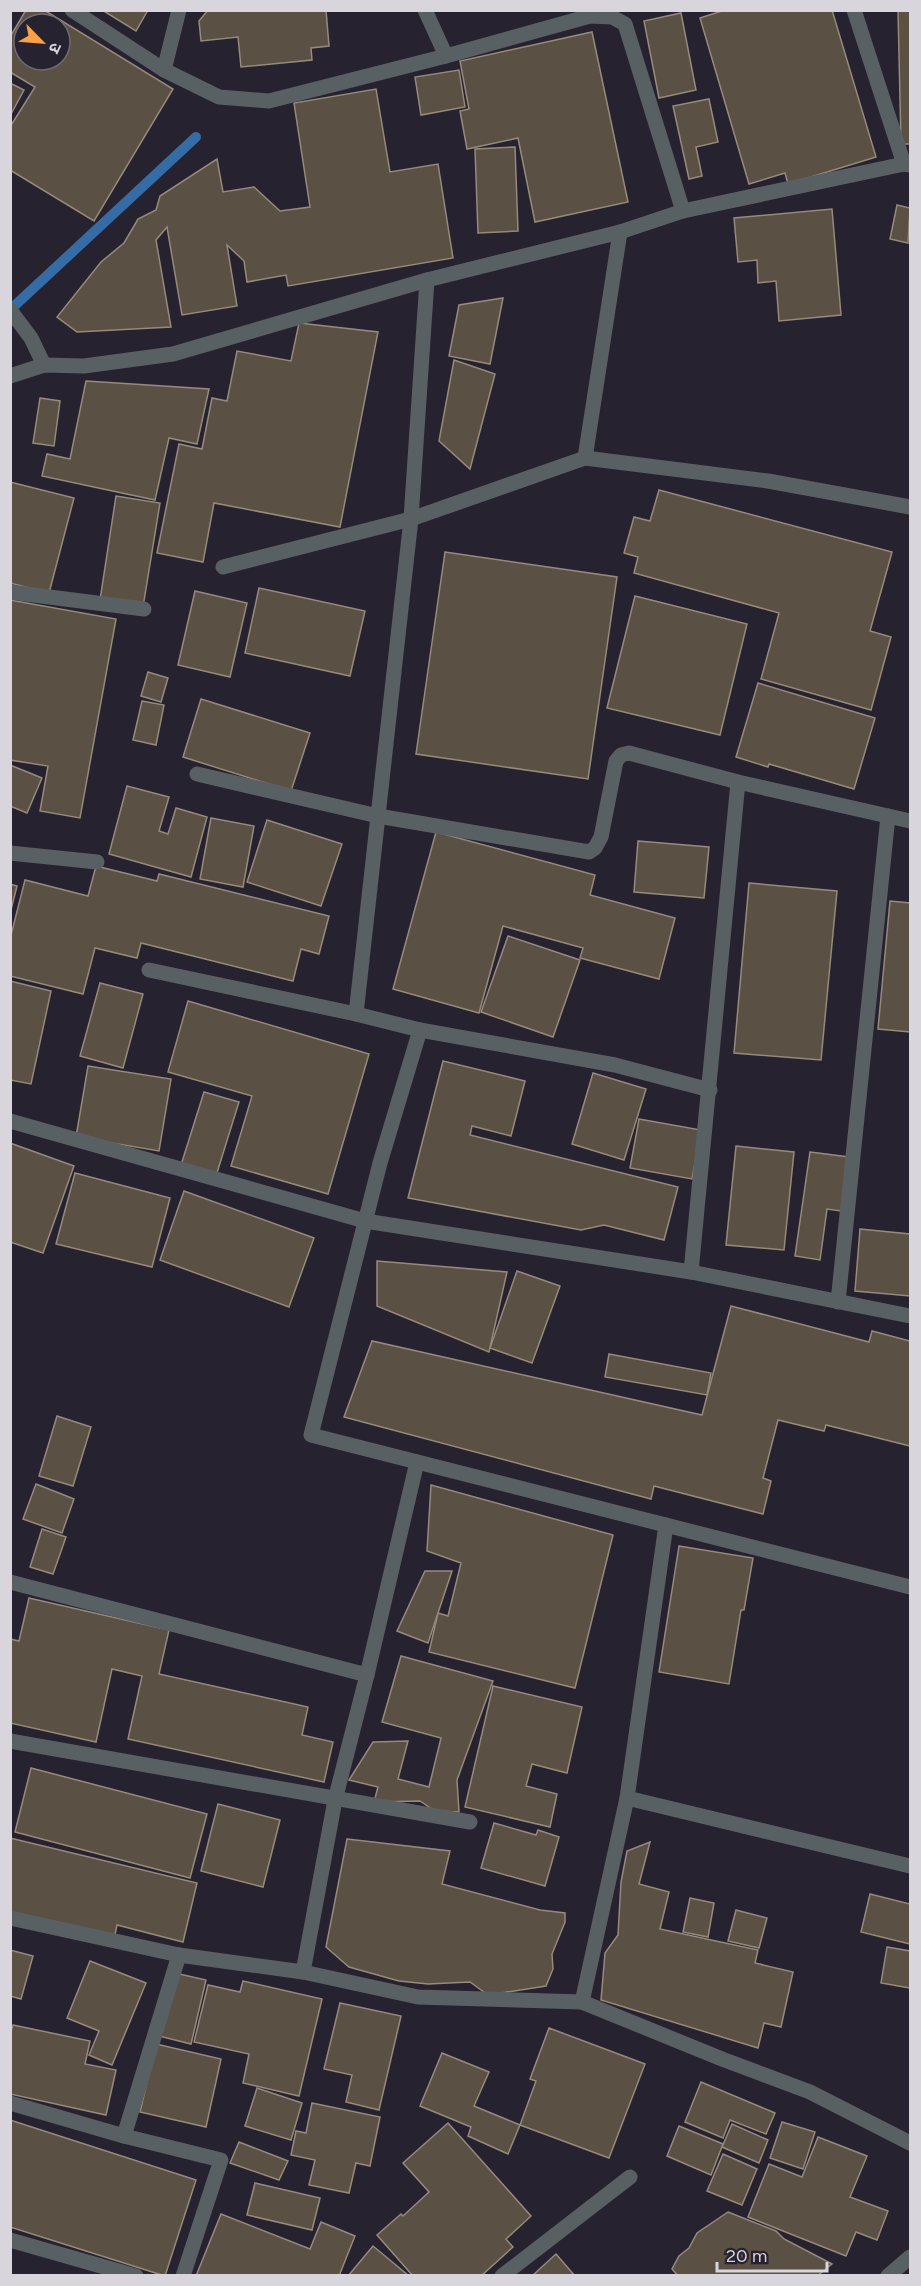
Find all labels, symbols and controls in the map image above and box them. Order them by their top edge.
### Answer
north arrow [12,12,72,72]
text: उ [44,40,66,57]
scale bar [717,2235,826,2273]
text: 20 m [726,2245,767,2267]

